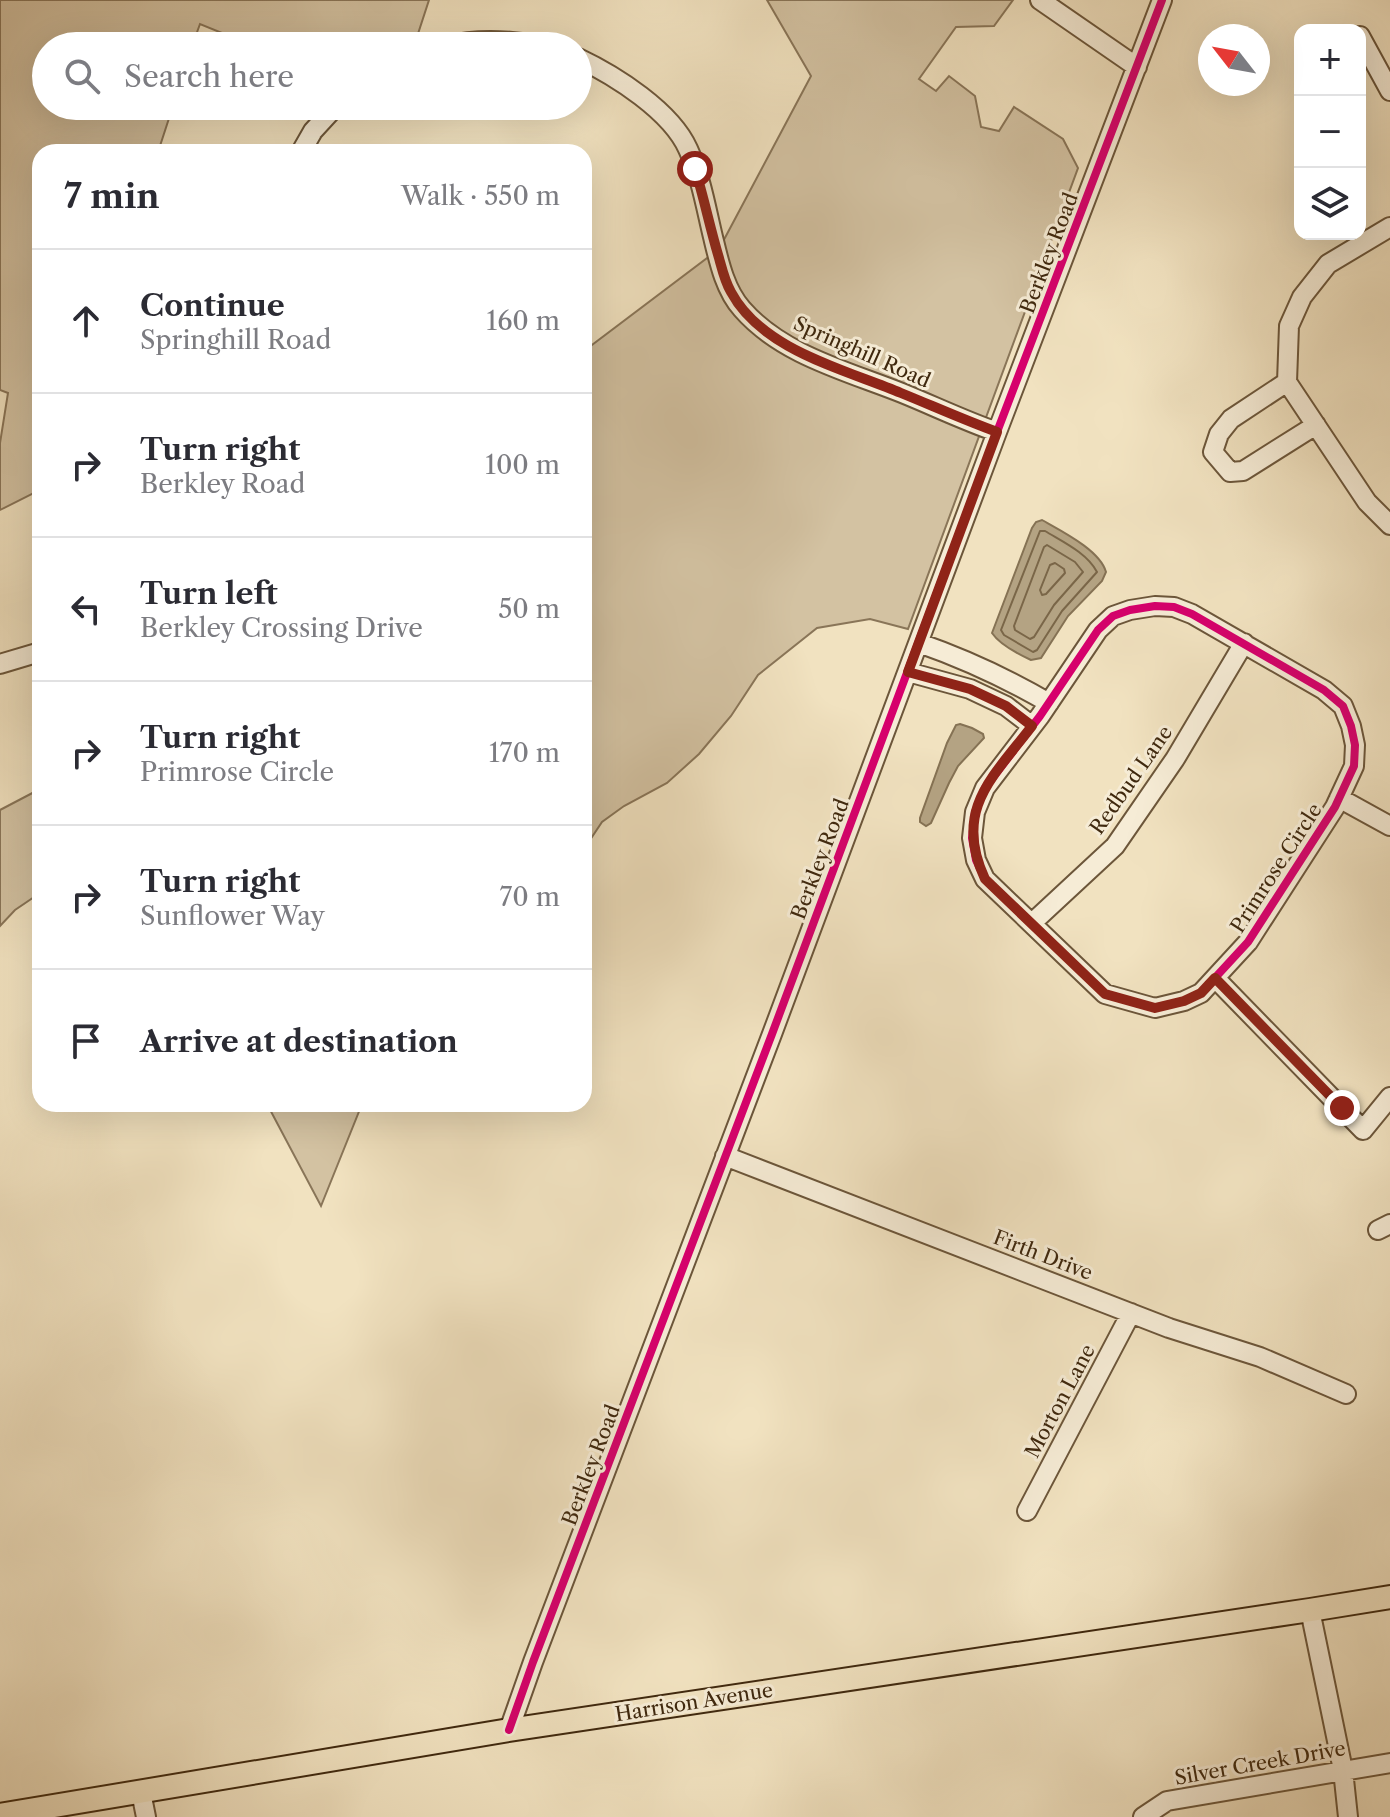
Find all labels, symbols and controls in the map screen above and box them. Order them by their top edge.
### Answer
north arrow [1198,24,1270,96]
map controls [1294,24,1366,240]
button: + [1294,24,1366,96]
search box [32,32,592,120]
icon: search [60,54,104,98]
text: Search here [124,58,294,95]
button: − [1294,96,1366,168]
route start [677,151,713,187]
button: layers [1294,168,1366,240]
text: 7 min [64,175,160,217]
text: Walk · 550 m [401,180,560,212]
street label: Berkley Road [1015,189,1083,317]
text: Continue [140,287,285,324]
icon: ahead [64,299,108,343]
text: 160 m [486,305,560,337]
street label: Springhill Road [790,311,934,393]
text: Springhill Road [140,324,331,356]
text: Turn right [140,431,300,468]
icon: right [64,443,108,487]
text: 100 m [485,449,560,481]
text: Berkley Road [140,468,305,500]
text: Turn left [140,575,277,612]
icon: left [64,587,108,631]
text: 50 m [498,593,560,625]
text: Berkley Crossing Drive [140,612,423,644]
text: Turn right [140,719,300,756]
street label: Redbud Lane [1085,721,1177,839]
icon: right [64,731,108,775]
text: 170 m [489,737,560,769]
text: Primrose Circle [140,756,334,788]
street label: Berkley Road [786,795,854,923]
street label: Primrose Circle [1225,799,1327,937]
text: Turn right [140,863,300,900]
icon: right [64,875,108,919]
text: 70 m [500,881,560,913]
text: Sunflower Way [140,900,325,932]
icon: arrive [64,1019,108,1063]
text: Arrive at destination [140,1023,458,1060]
route end [1324,1090,1360,1126]
street label: Firth Drive [990,1225,1096,1285]
street label: Morton Lane [1020,1340,1100,1462]
street label: Berkley Road [557,1401,625,1529]
street label: Harrison Avenue [613,1678,775,1726]
street label: Silver Creek Drive [1173,1736,1347,1790]

